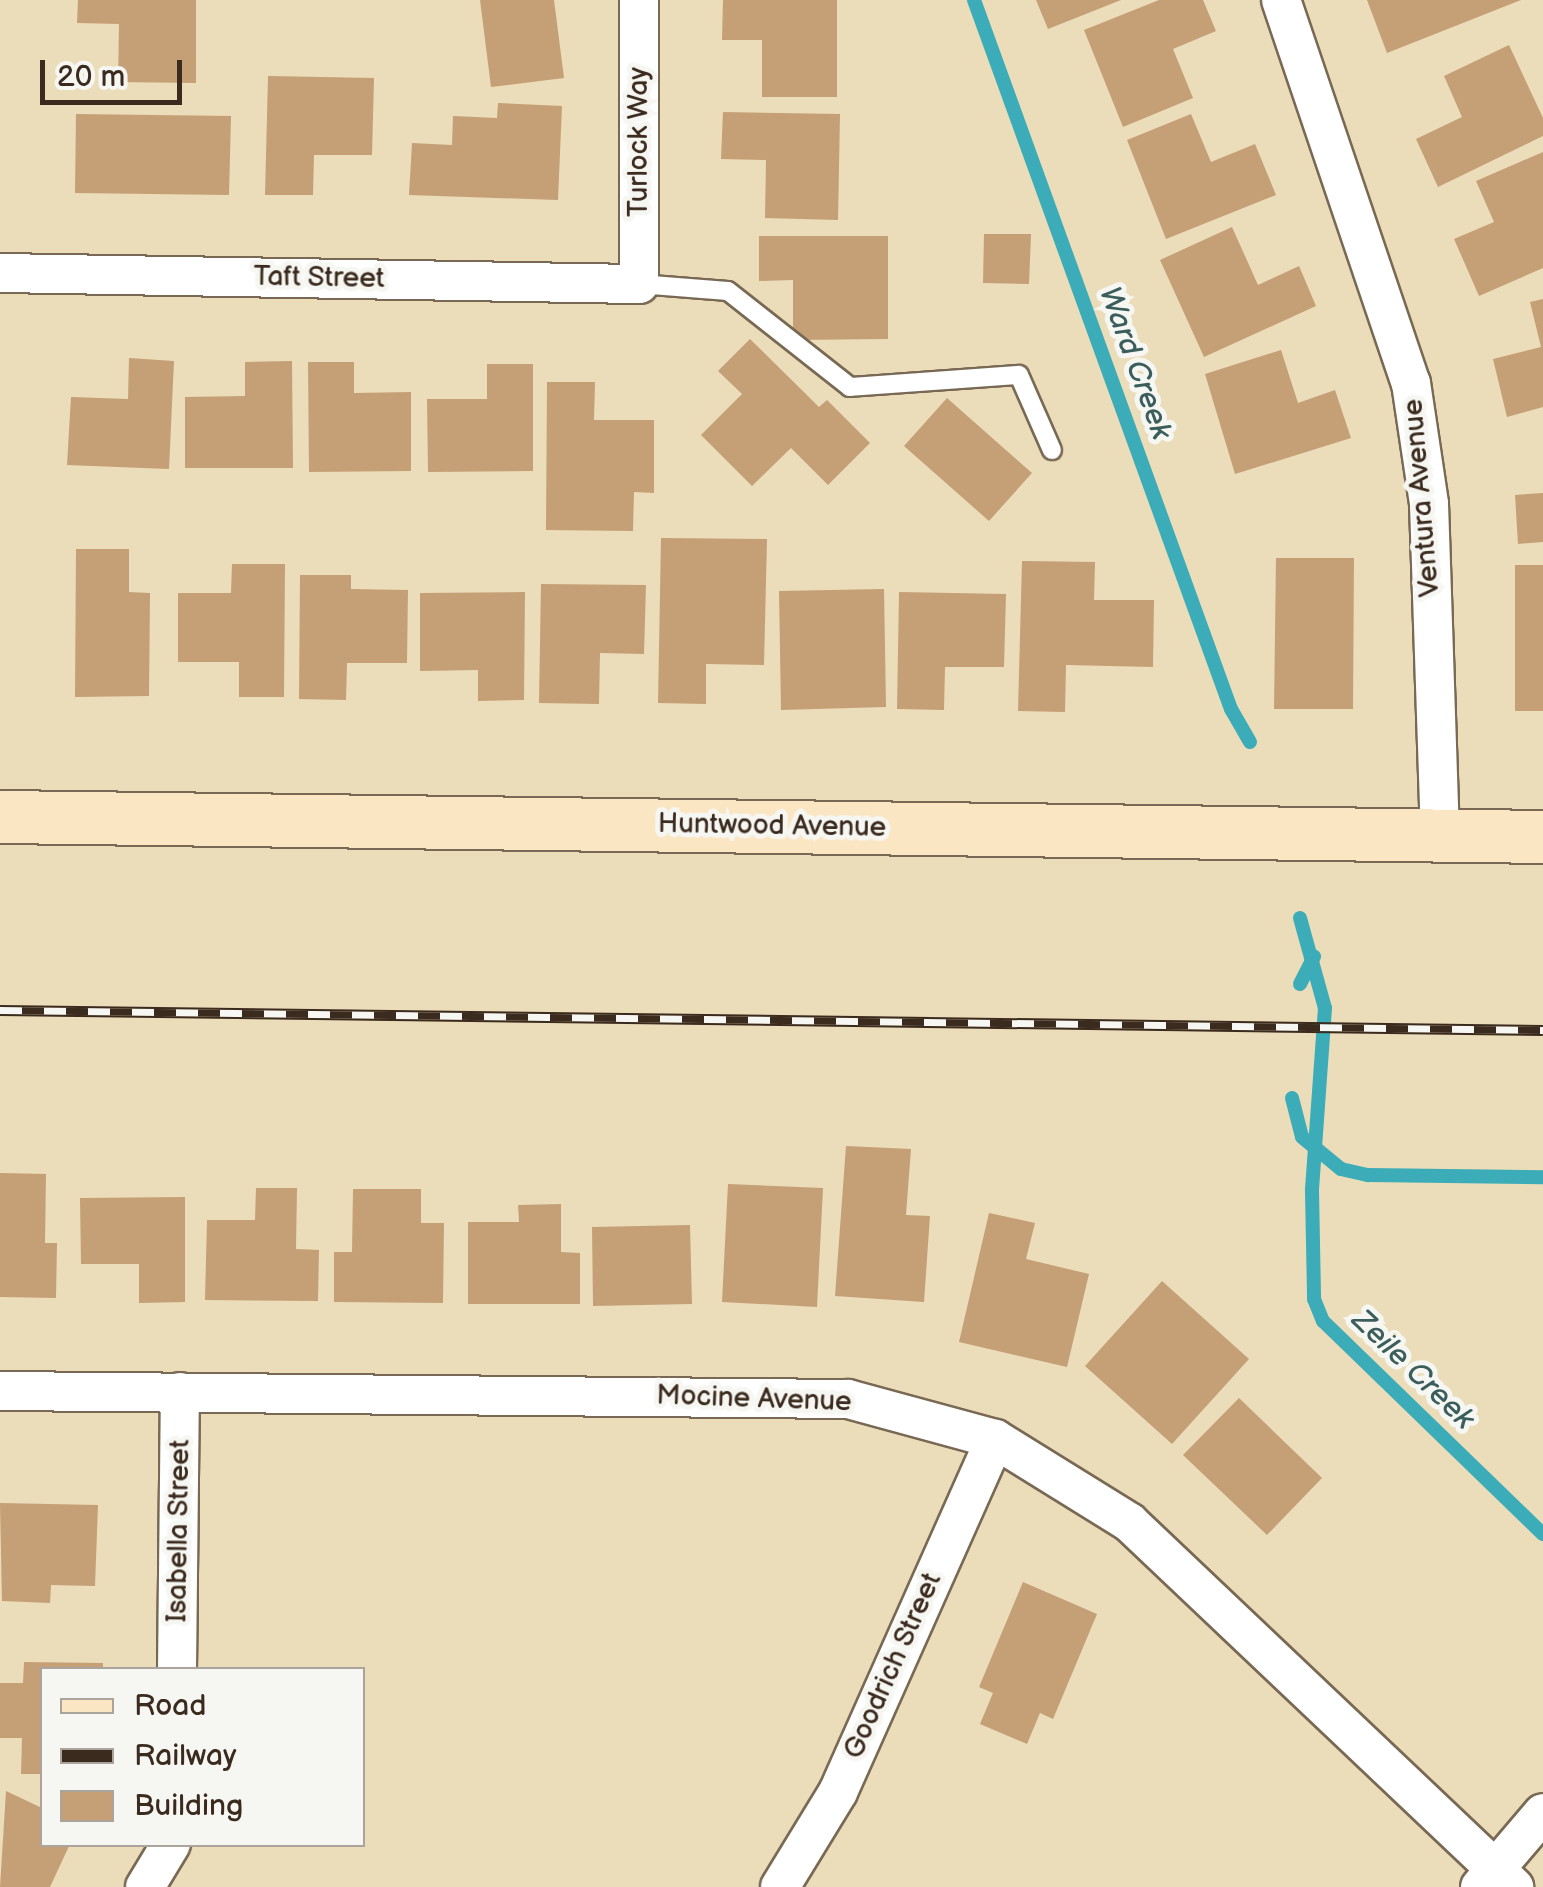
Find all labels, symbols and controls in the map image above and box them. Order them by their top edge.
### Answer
scale bar [45,40,188,102]
text: 20 m [57,59,125,95]
street label: Turlock Way [622,66,656,218]
street label: Taft Street [253,260,385,296]
water label: Ward Creek [1091,282,1179,444]
street label: Ventura Avenue [1397,398,1447,598]
street label: Huntwood Avenue [658,807,886,845]
water label: Zeile Creek [1344,1303,1482,1437]
street label: Mocine Avenue [656,1379,852,1419]
street label: Isabella Street [161,1439,197,1623]
street label: Goodrich Street [837,1568,949,1764]
legend [40,1667,365,1847]
text: Road [134,1688,207,1724]
text: Railway [134,1738,236,1774]
text: Building [134,1788,243,1824]

